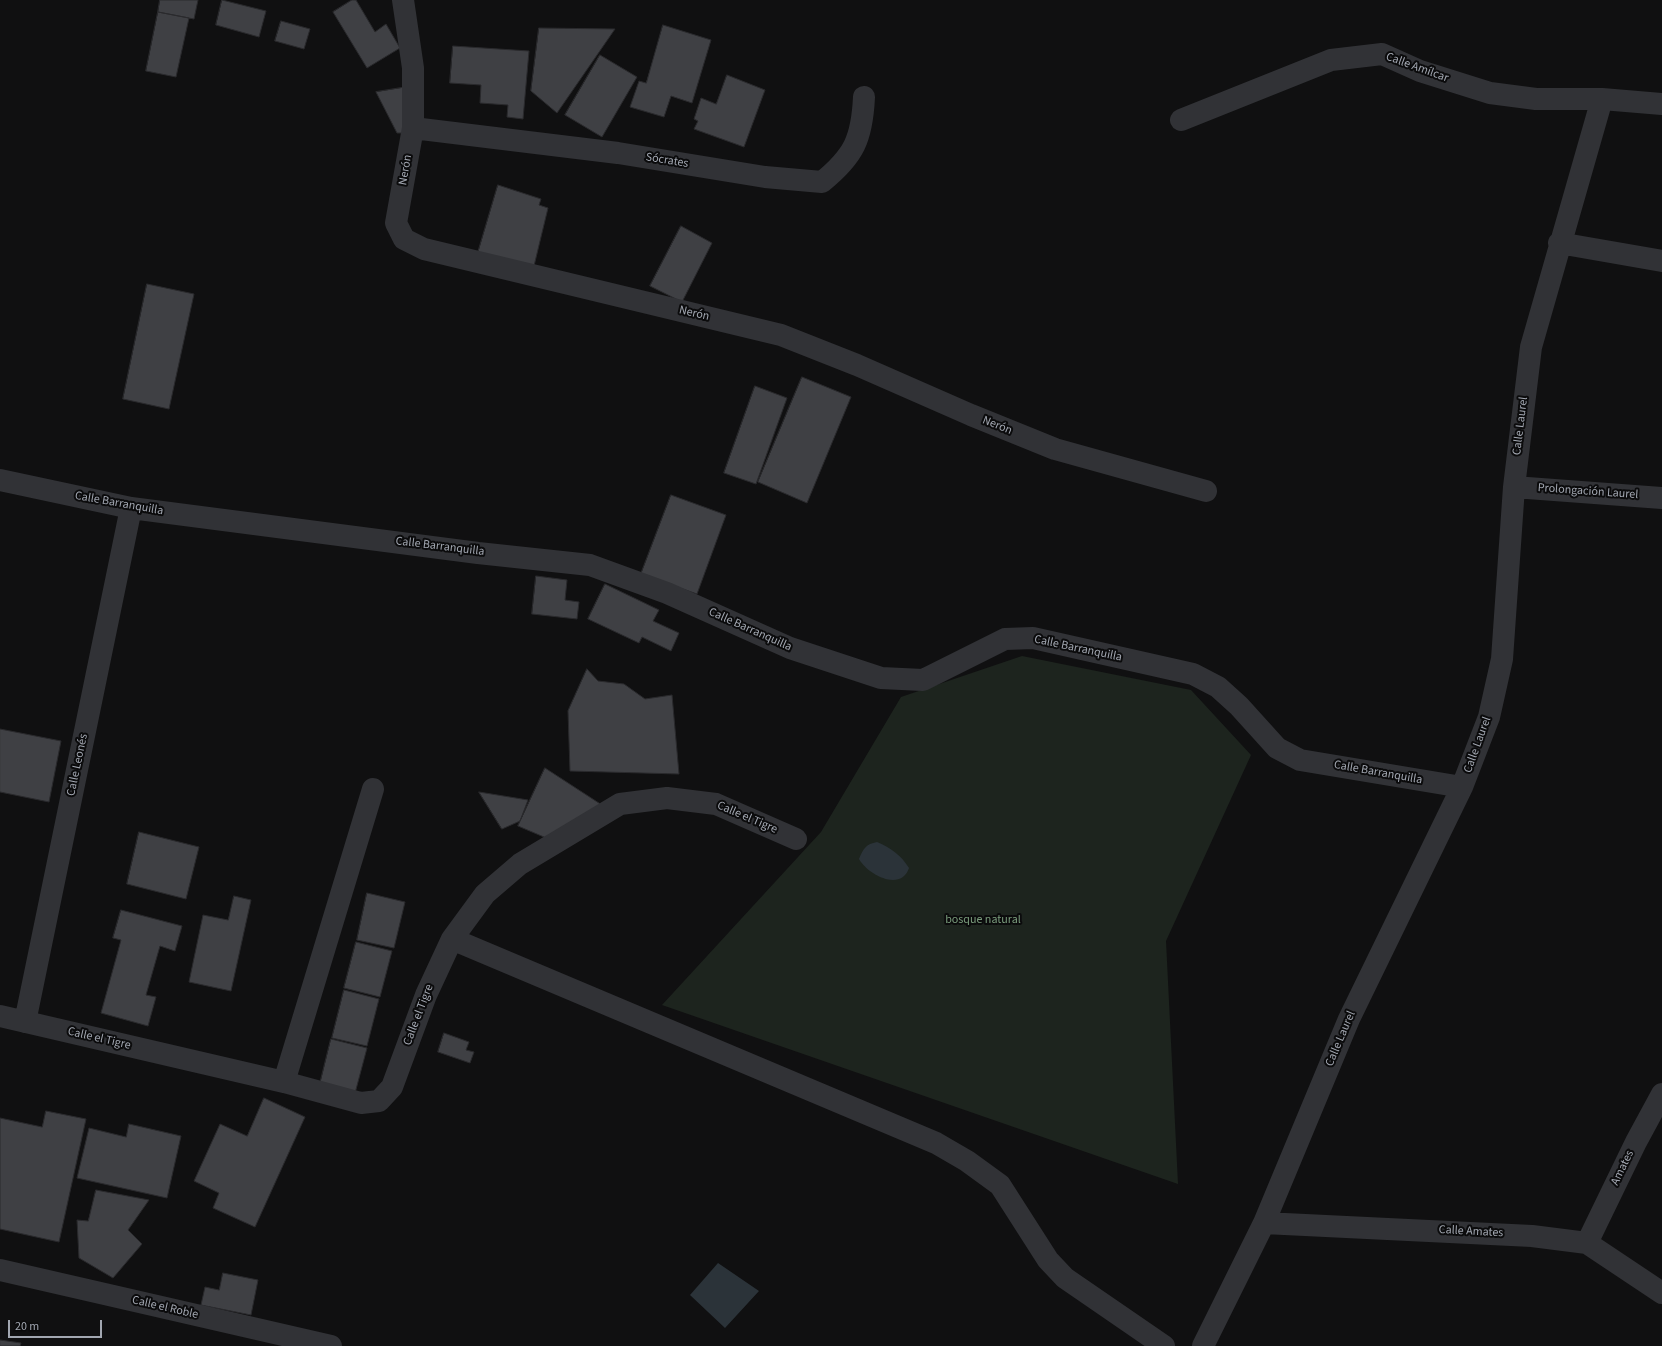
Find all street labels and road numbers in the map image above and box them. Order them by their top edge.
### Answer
street label: Calle Amílcar [1384,50,1450,86]
street label: Sócrates [645,151,689,171]
street label: Nerón [396,154,416,186]
street label: Nerón [677,304,711,324]
street label: Calle Laurel [1510,396,1532,456]
street label: Nerón [980,414,1014,438]
street label: Prolongación Laurel [1537,481,1639,503]
street label: Calle Barranquilla [74,489,164,519]
street label: Calle Barranquilla [395,534,485,560]
street label: Calle Barranquilla [706,605,794,655]
street label: Calle Barranquilla [1033,633,1123,665]
street label: Calle Laurel [1461,715,1495,775]
street label: Calle Leonés [64,733,92,797]
street label: Calle Barranquilla [1333,758,1423,788]
street label: Calle el Tigre [715,799,779,837]
street label: Calle el Tigre [401,982,437,1048]
street label: Calle Laurel [1323,1009,1359,1069]
street label: Calle el Tigre [66,1025,132,1053]
street label: Amates [1608,1148,1638,1188]
street label: Calle Amates [1438,1223,1504,1241]
street label: Calle el Roble [130,1293,200,1323]

